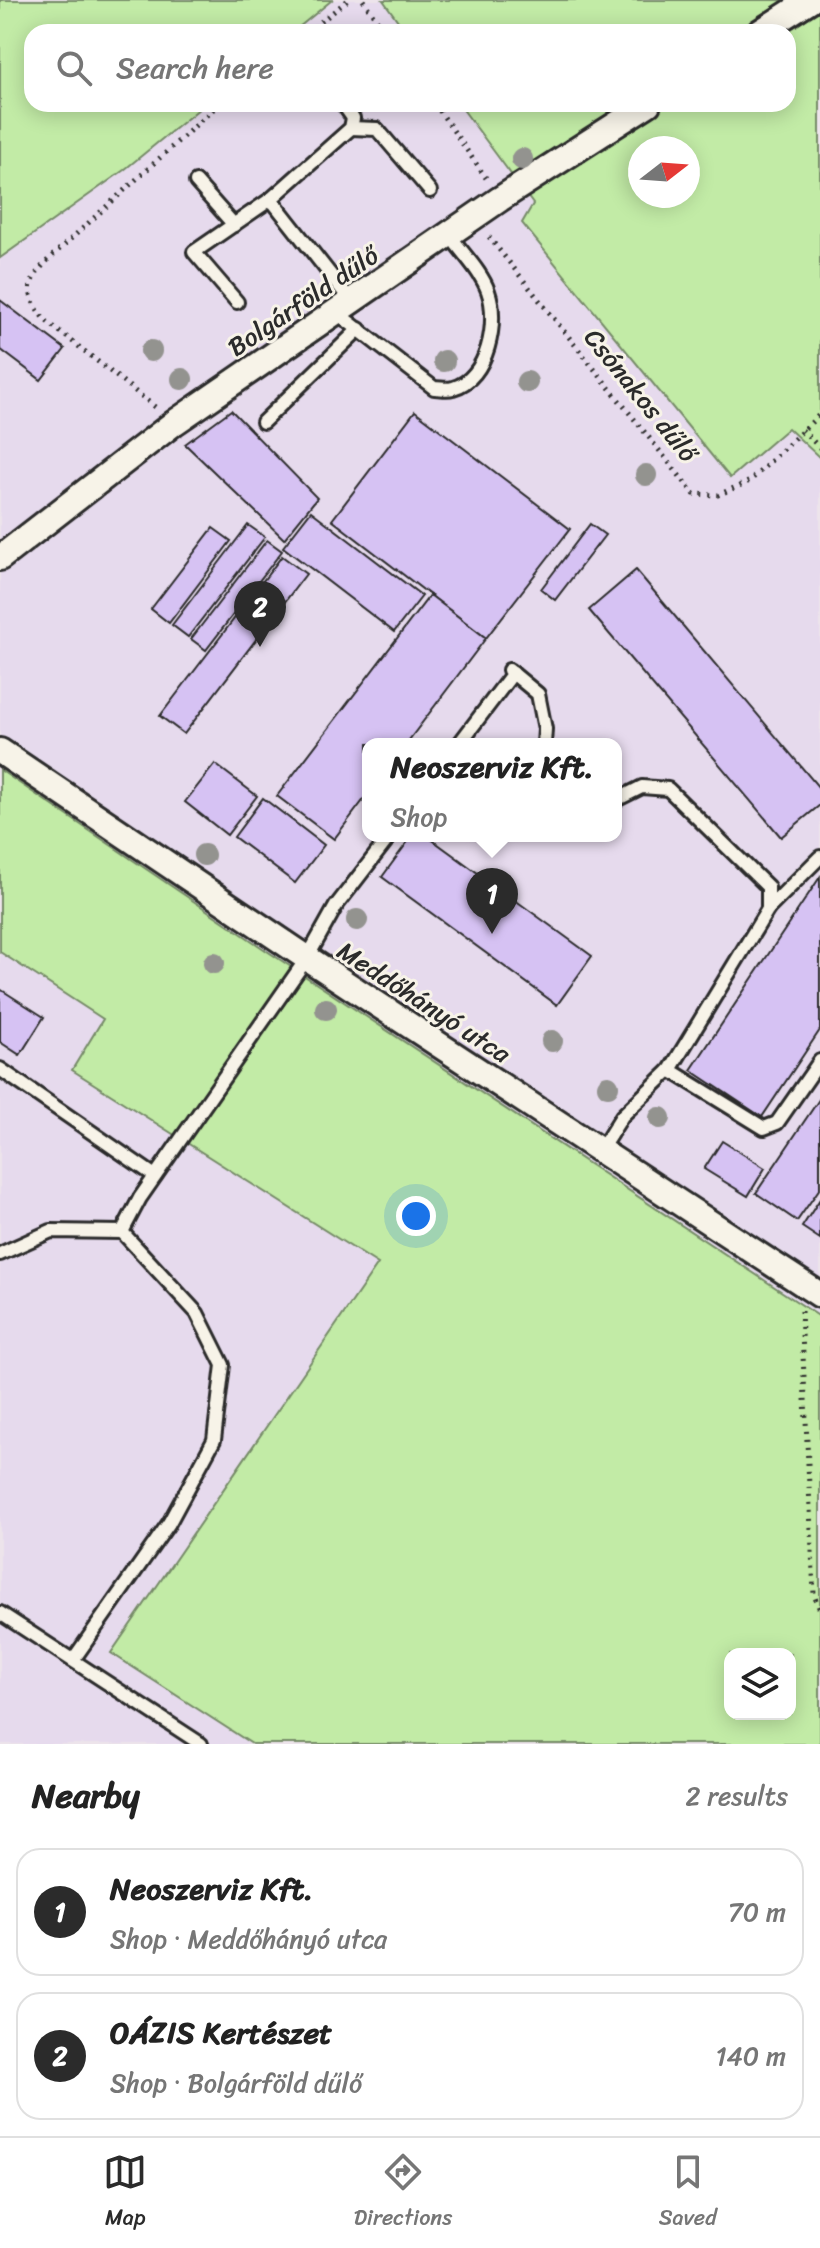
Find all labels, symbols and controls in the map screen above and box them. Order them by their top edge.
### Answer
search box [24,24,796,112]
text: Search here [116,41,274,95]
icon: search [52,46,96,90]
north arrow [628,136,700,208]
street label: Bolgárföld dűlő [218,232,390,369]
street label: Csónakos dűlő [572,317,711,474]
pin: 2 [234,581,286,647]
popup [362,738,622,842]
text: Neoszerviz Kft. [390,740,594,794]
text: Shop [390,794,447,840]
pin: 1 [466,868,518,934]
street label: Meddőhányó utca [328,928,521,1076]
your location [396,1196,436,1236]
map controls [724,1648,796,1720]
button: layers [724,1648,796,1720]
text: Nearby [32,1766,140,1826]
text: 2 results [686,1773,788,1819]
text: Neoszerviz Kft. [110,1862,313,1916]
text: 1 [54,1889,66,1935]
text: 70 m [728,1889,786,1935]
text: Shop · Meddőhányó utca [110,1916,387,1962]
text: OÁZIS Kertészet [110,2006,332,2060]
text: 2 [52,2033,68,2079]
text: 140 m [715,2033,786,2079]
text: Shop · Bolgárföld dűlő [110,2060,362,2106]
tab: Map [103,2150,147,2237]
tab: Directions [354,2150,452,2237]
tab: Saved [659,2150,717,2237]

